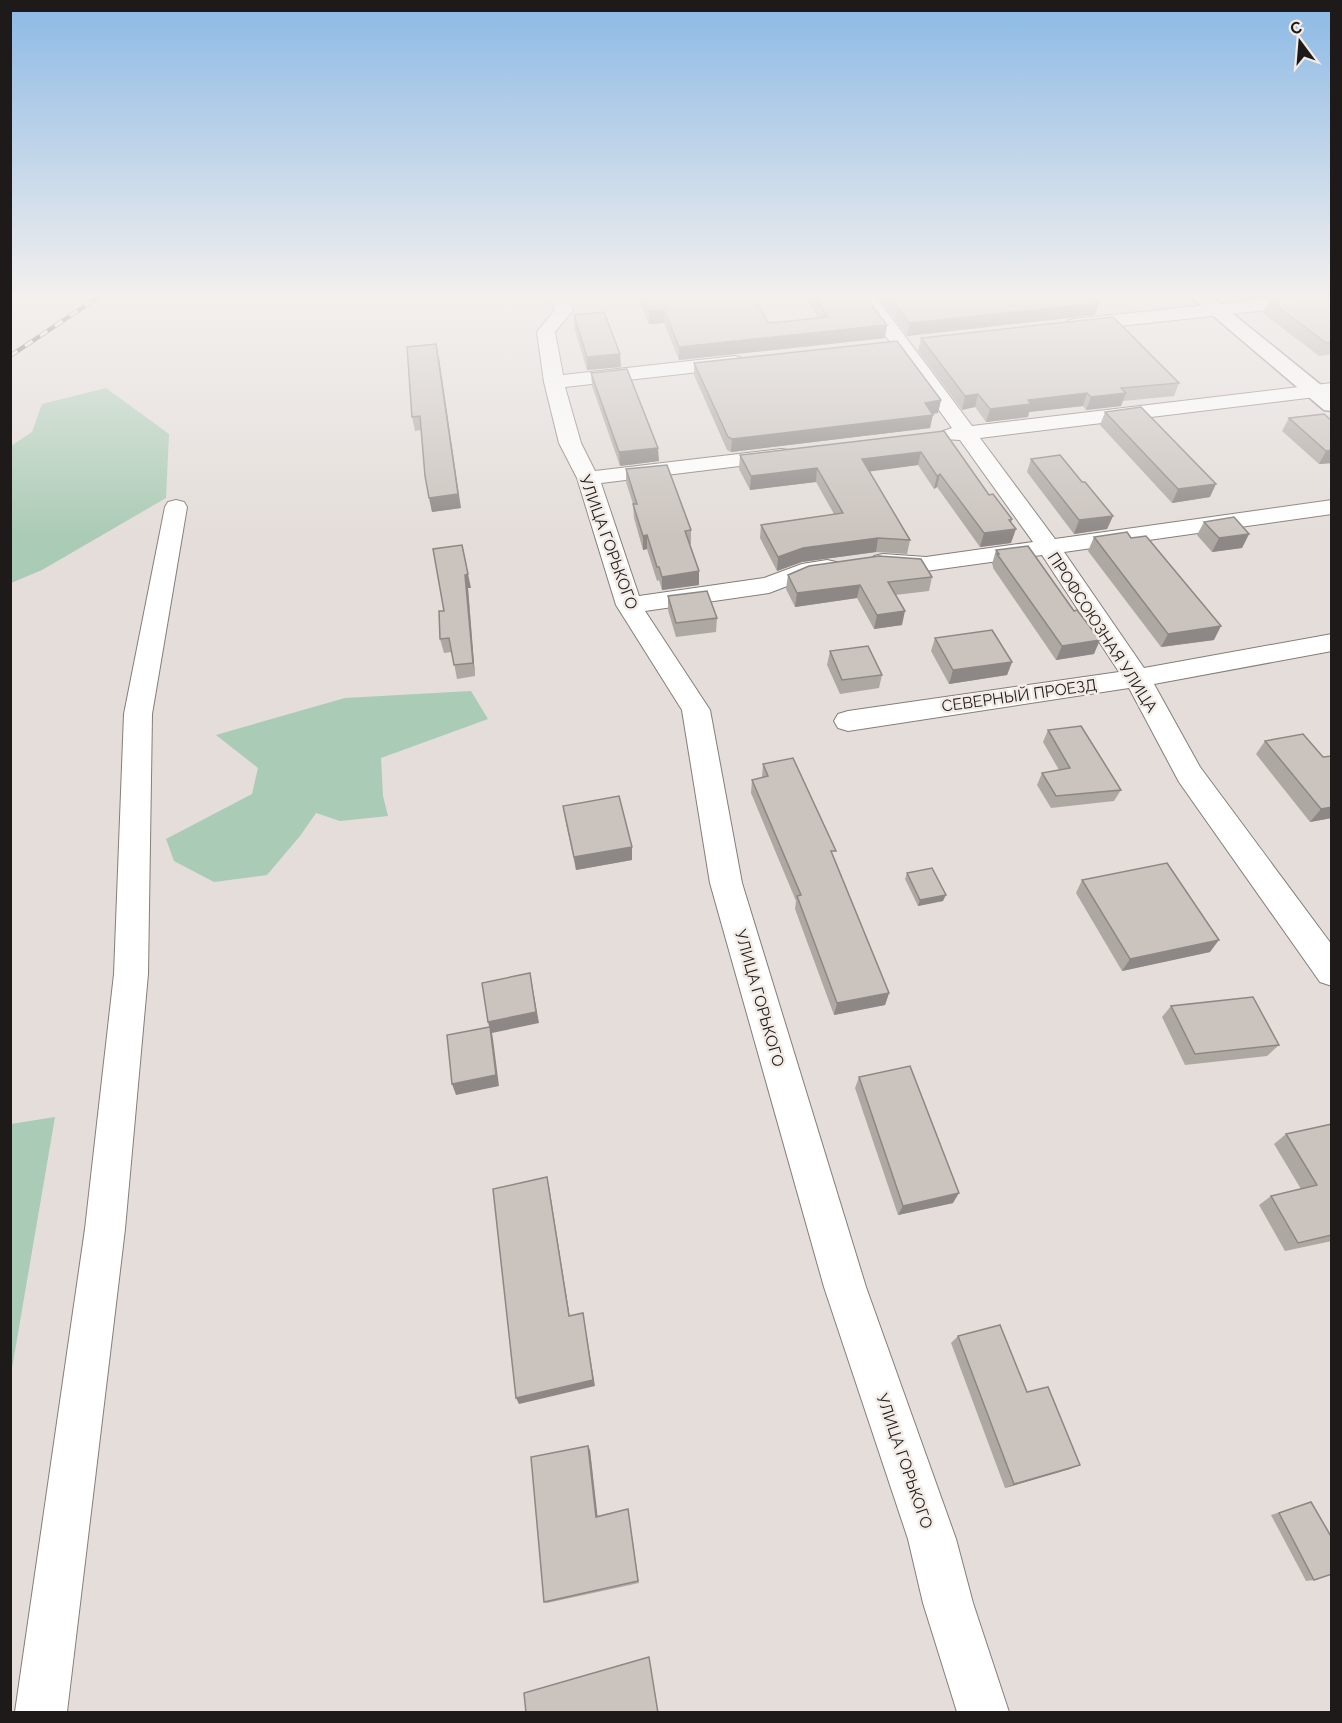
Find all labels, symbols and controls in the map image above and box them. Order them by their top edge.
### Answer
north arrow [1270,12,1330,72]
text: С [1288,17,1304,39]
street label: УЛИЦА ГОРЬКОГО [575,472,642,612]
street label: ПРОФСОЮЗНАЯ УЛИЦА [1044,549,1161,716]
street label: СЕВЕРНЫЙ ПРОЕЗД [940,675,1098,716]
street label: УЛИЦА ГОРЬКОГО [731,927,788,1069]
street label: УЛИЦА ГОРЬКОГО [873,1391,937,1531]

